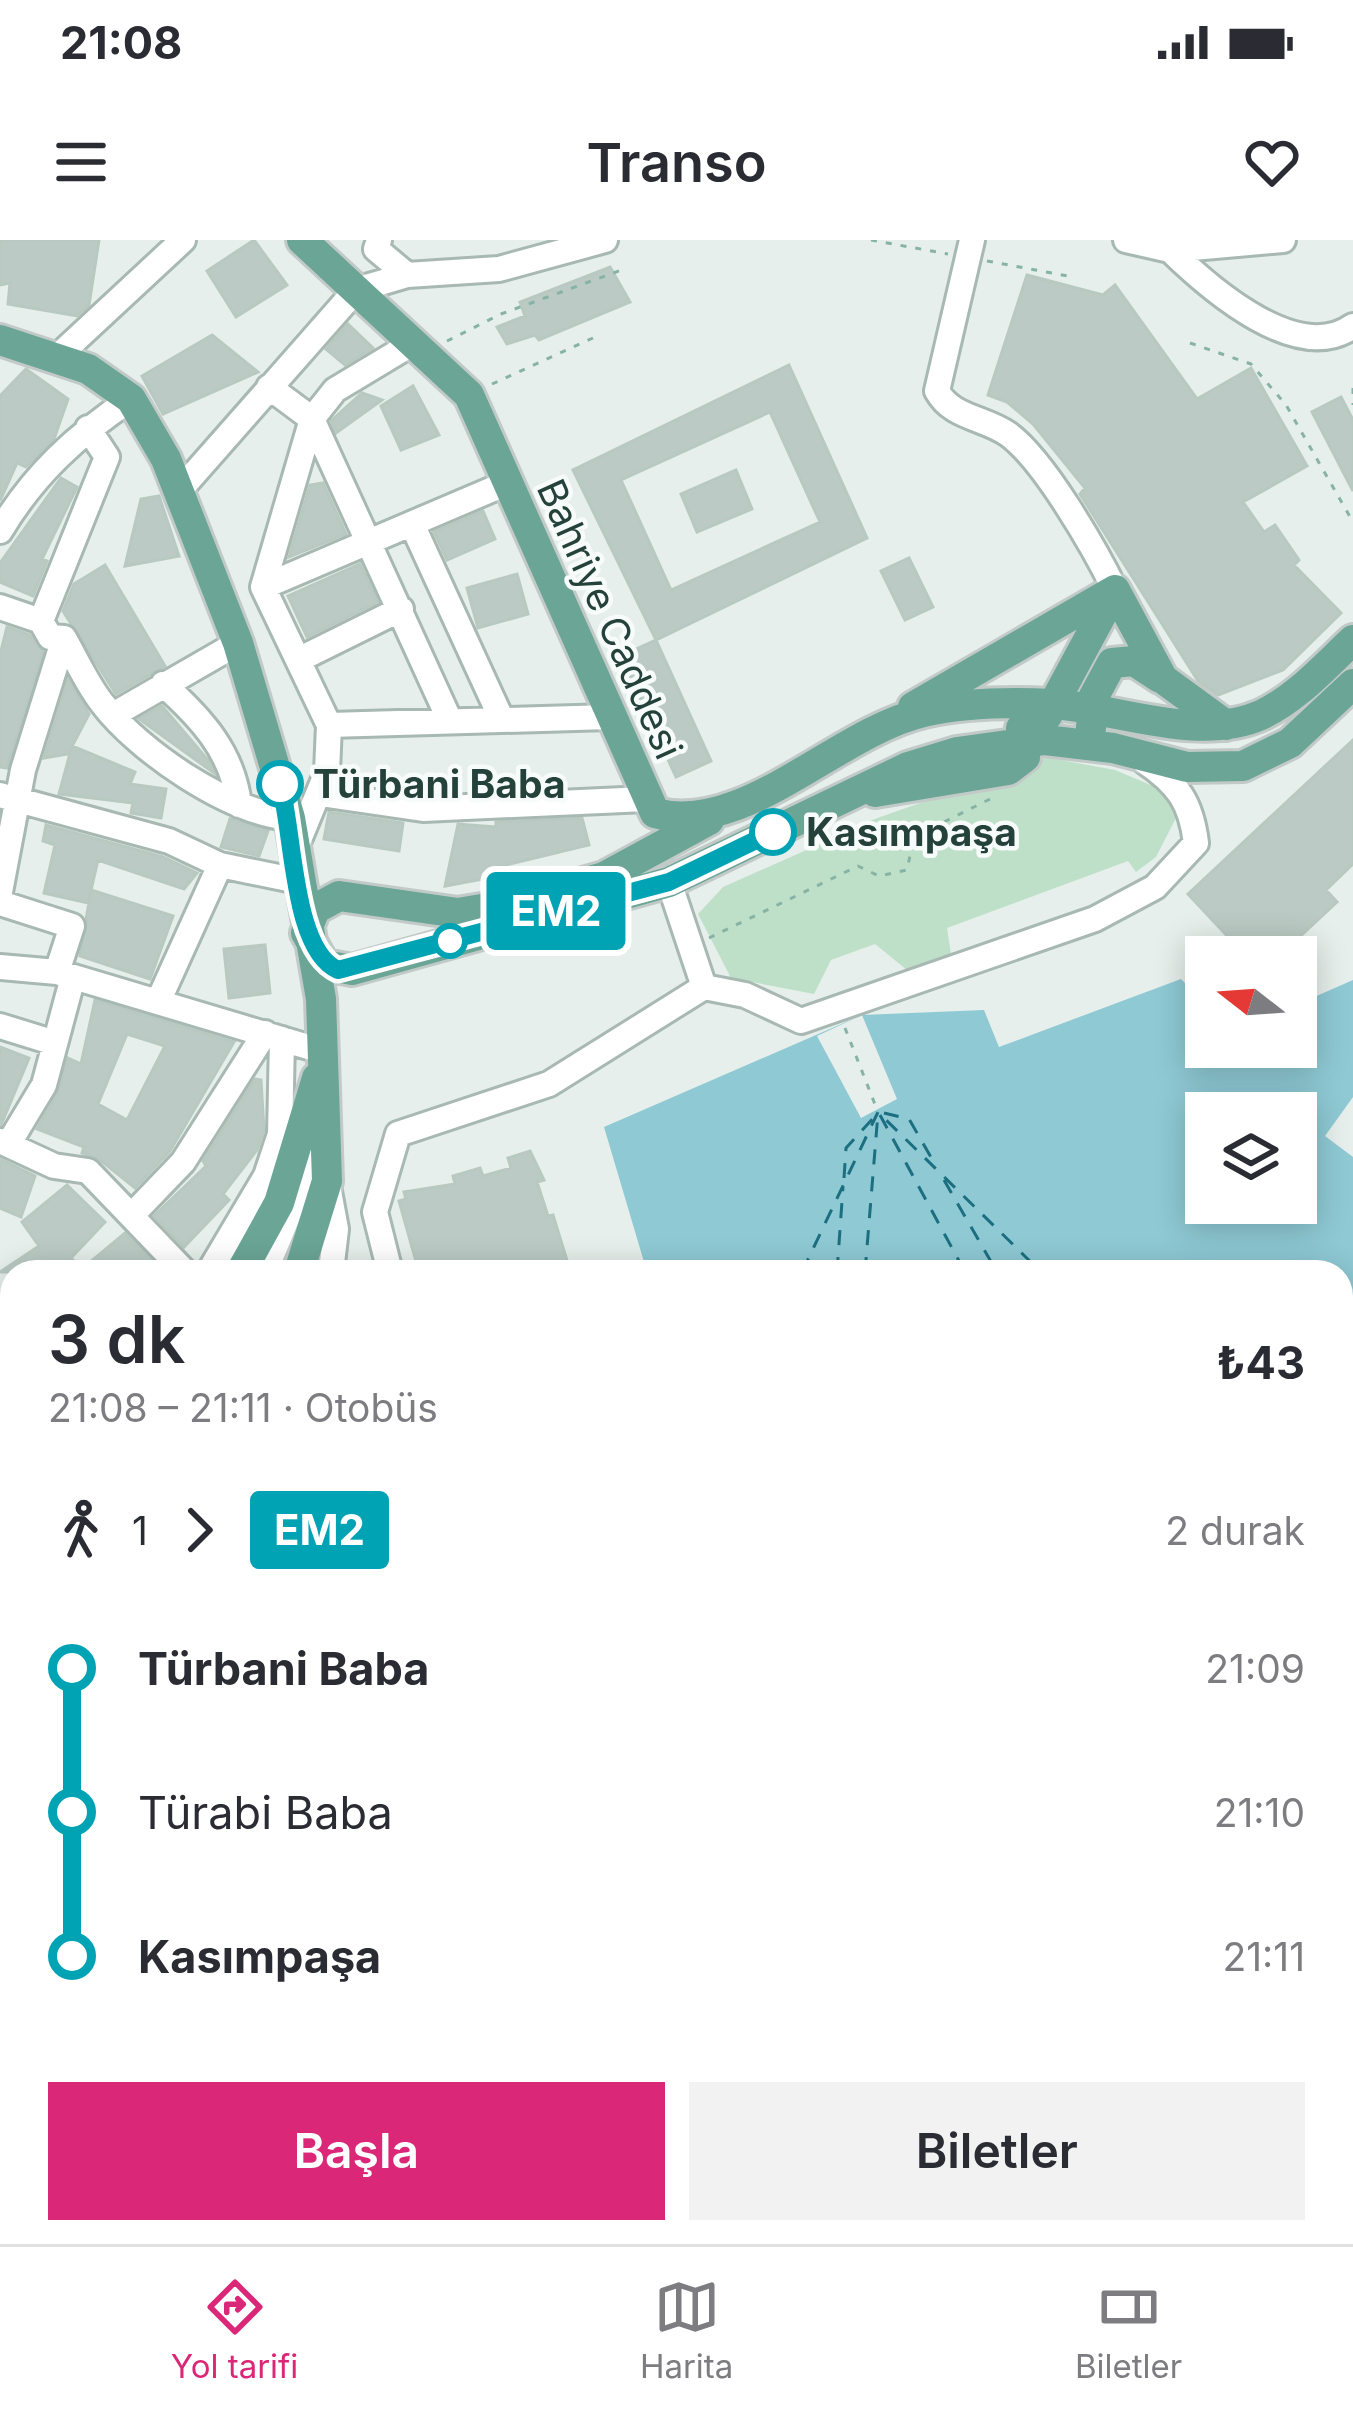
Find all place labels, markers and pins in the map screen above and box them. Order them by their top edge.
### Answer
place label: Türbani Baba [313,760,566,807]
marker: Türbani Baba [258,762,302,806]
place label: Kasımpaşa [806,808,1017,855]
marker: Kasımpaşa [751,810,795,854]
unlabelled marker [434,925,466,957]

